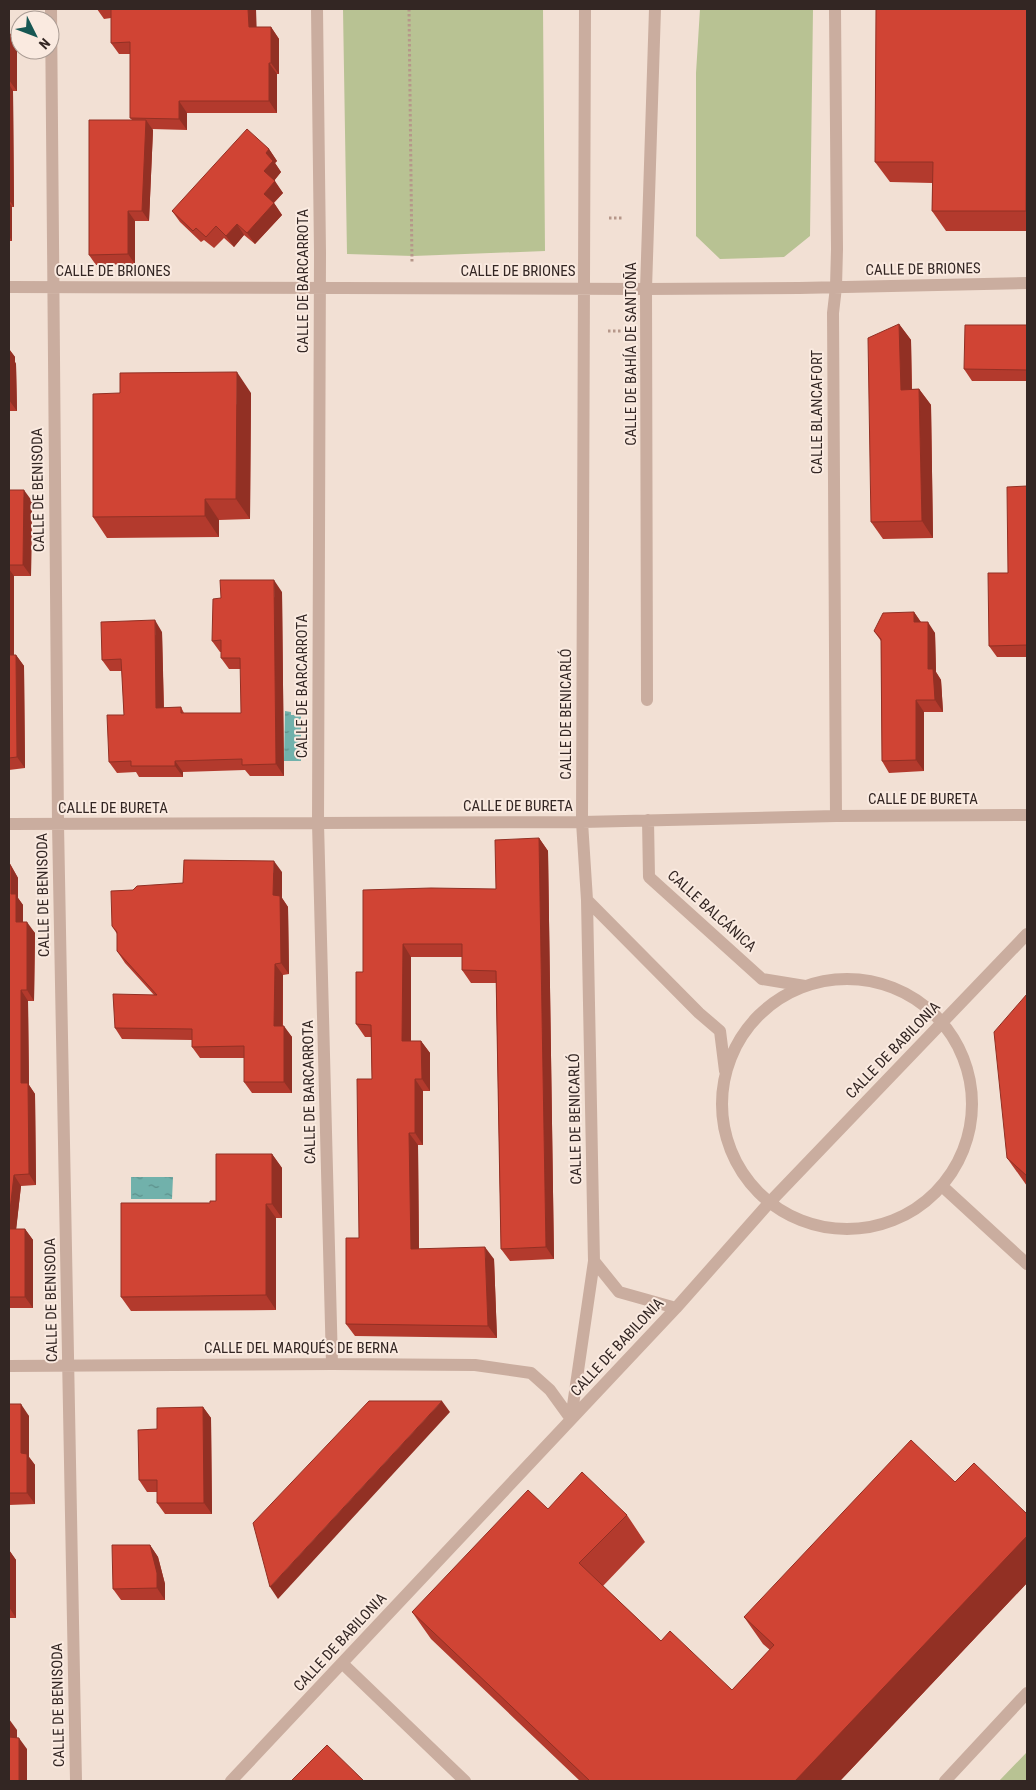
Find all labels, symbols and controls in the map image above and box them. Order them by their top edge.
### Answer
north arrow [10,10,60,60]
text: N [36,35,53,52]
street label: CALLE DE BARCARROTA [294,208,312,353]
street label: CALLE DE BRIONES [865,259,981,279]
street label: CALLE DE BRIONES [55,262,171,280]
street label: CALLE DE BRIONES [460,262,576,280]
street label: CALLE DE BAHÍA DE SANTOÑA [622,262,640,446]
street label: CALLE BLANCAFORT [808,350,826,474]
street label: CALLE DE BENISODA [28,427,48,552]
street label: CALLE DE BARCARROTA [293,613,311,758]
street label: CALLE DE BENICARLÓ [557,648,575,780]
street label: CALLE DE BURETA [868,790,978,808]
street label: CALLE DE BURETA [463,797,573,815]
street label: CALLE DE BURETA [58,799,168,817]
street label: CALLE DE BENISODA [33,832,53,957]
street label: CALLE BALCÁNICA [664,866,760,956]
street label: CALLE DE BABILONIA [842,997,944,1102]
street label: CALLE DE BARCARROTA [299,1019,319,1164]
street label: CALLE DE BENICARLÓ [565,1053,585,1185]
street label: CALLE DE BENISODA [41,1237,61,1362]
street label: CALLE DE BABILONIA [567,1294,667,1400]
street label: CALLE DEL MARQUÉS DE BERNA [204,1339,398,1357]
street label: CALLE DE BABILONIA [290,1589,390,1695]
street label: CALLE DE BENISODA [48,1642,68,1767]

